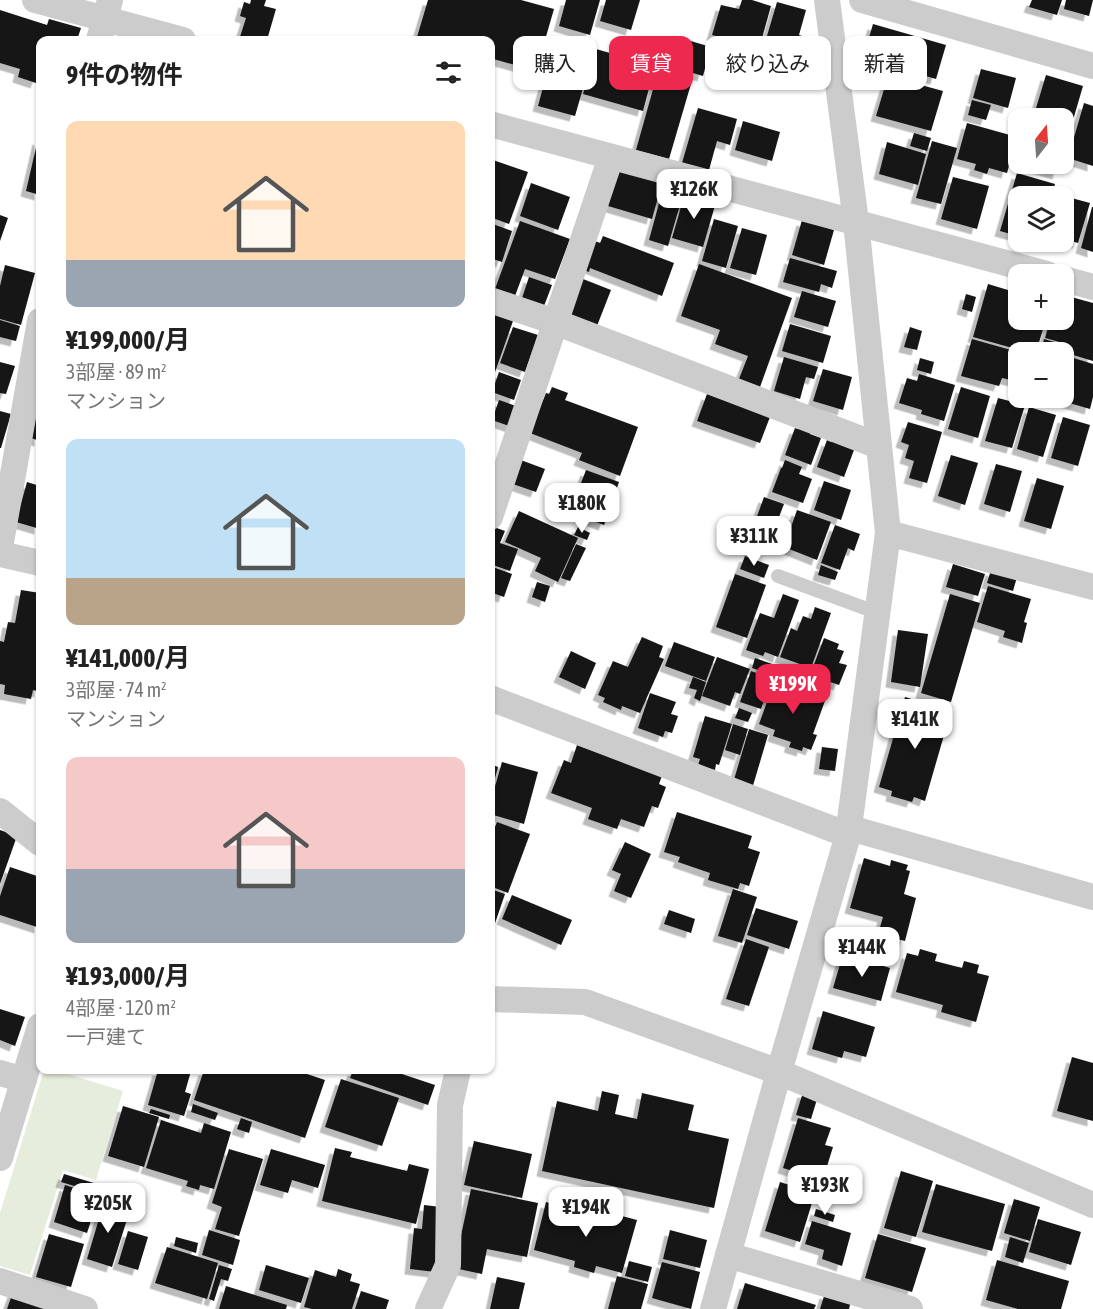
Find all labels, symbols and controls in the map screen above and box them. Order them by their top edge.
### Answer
chip: 購入 [513,36,597,90]
chip: 賃貸 [609,36,693,90]
chip: 絞り込み [705,36,831,90]
chip: 新着 [843,36,927,90]
icon: filters [432,56,465,89]
text: 9件の物件 [66,60,182,90]
north arrow [1008,108,1074,174]
map controls [1008,108,1074,408]
icon: home [212,160,320,268]
pin: ¥126K [652,169,736,220]
text: ¥126K [671,177,717,200]
button: layers [1008,186,1074,252]
button: + [1008,264,1074,330]
text: ¥199,000/月 [66,325,190,355]
button: − [1008,342,1074,408]
text: 3部屋 · 89 m² [66,360,167,383]
text: マンション [66,389,166,412]
icon: home [212,478,320,586]
pin: ¥180K [540,483,624,534]
text: ¥180K [559,491,605,514]
pin: ¥311K [712,516,796,567]
text: ¥311K [731,524,777,547]
text: ¥141,000/月 [66,643,190,673]
pin: ¥199K [751,664,835,715]
text: ¥199K [770,672,816,695]
text: 3部屋 · 74 m² [66,678,167,701]
pin: ¥141K [873,699,957,750]
text: マンション [66,707,166,730]
text: ¥141K [892,707,938,730]
icon: home [212,796,320,904]
pin: ¥144K [820,927,904,978]
text: ¥144K [839,935,885,958]
text: ¥193,000/月 [66,961,190,991]
text: 4部屋 · 120 m² [66,996,176,1019]
text: 一戸建て [66,1025,146,1048]
pin: ¥193K [783,1165,867,1216]
text: ¥193K [802,1173,848,1196]
pin: ¥205K [66,1183,150,1234]
pin: ¥194K [544,1187,628,1238]
text: ¥205K [85,1191,131,1214]
text: ¥194K [563,1195,609,1218]

